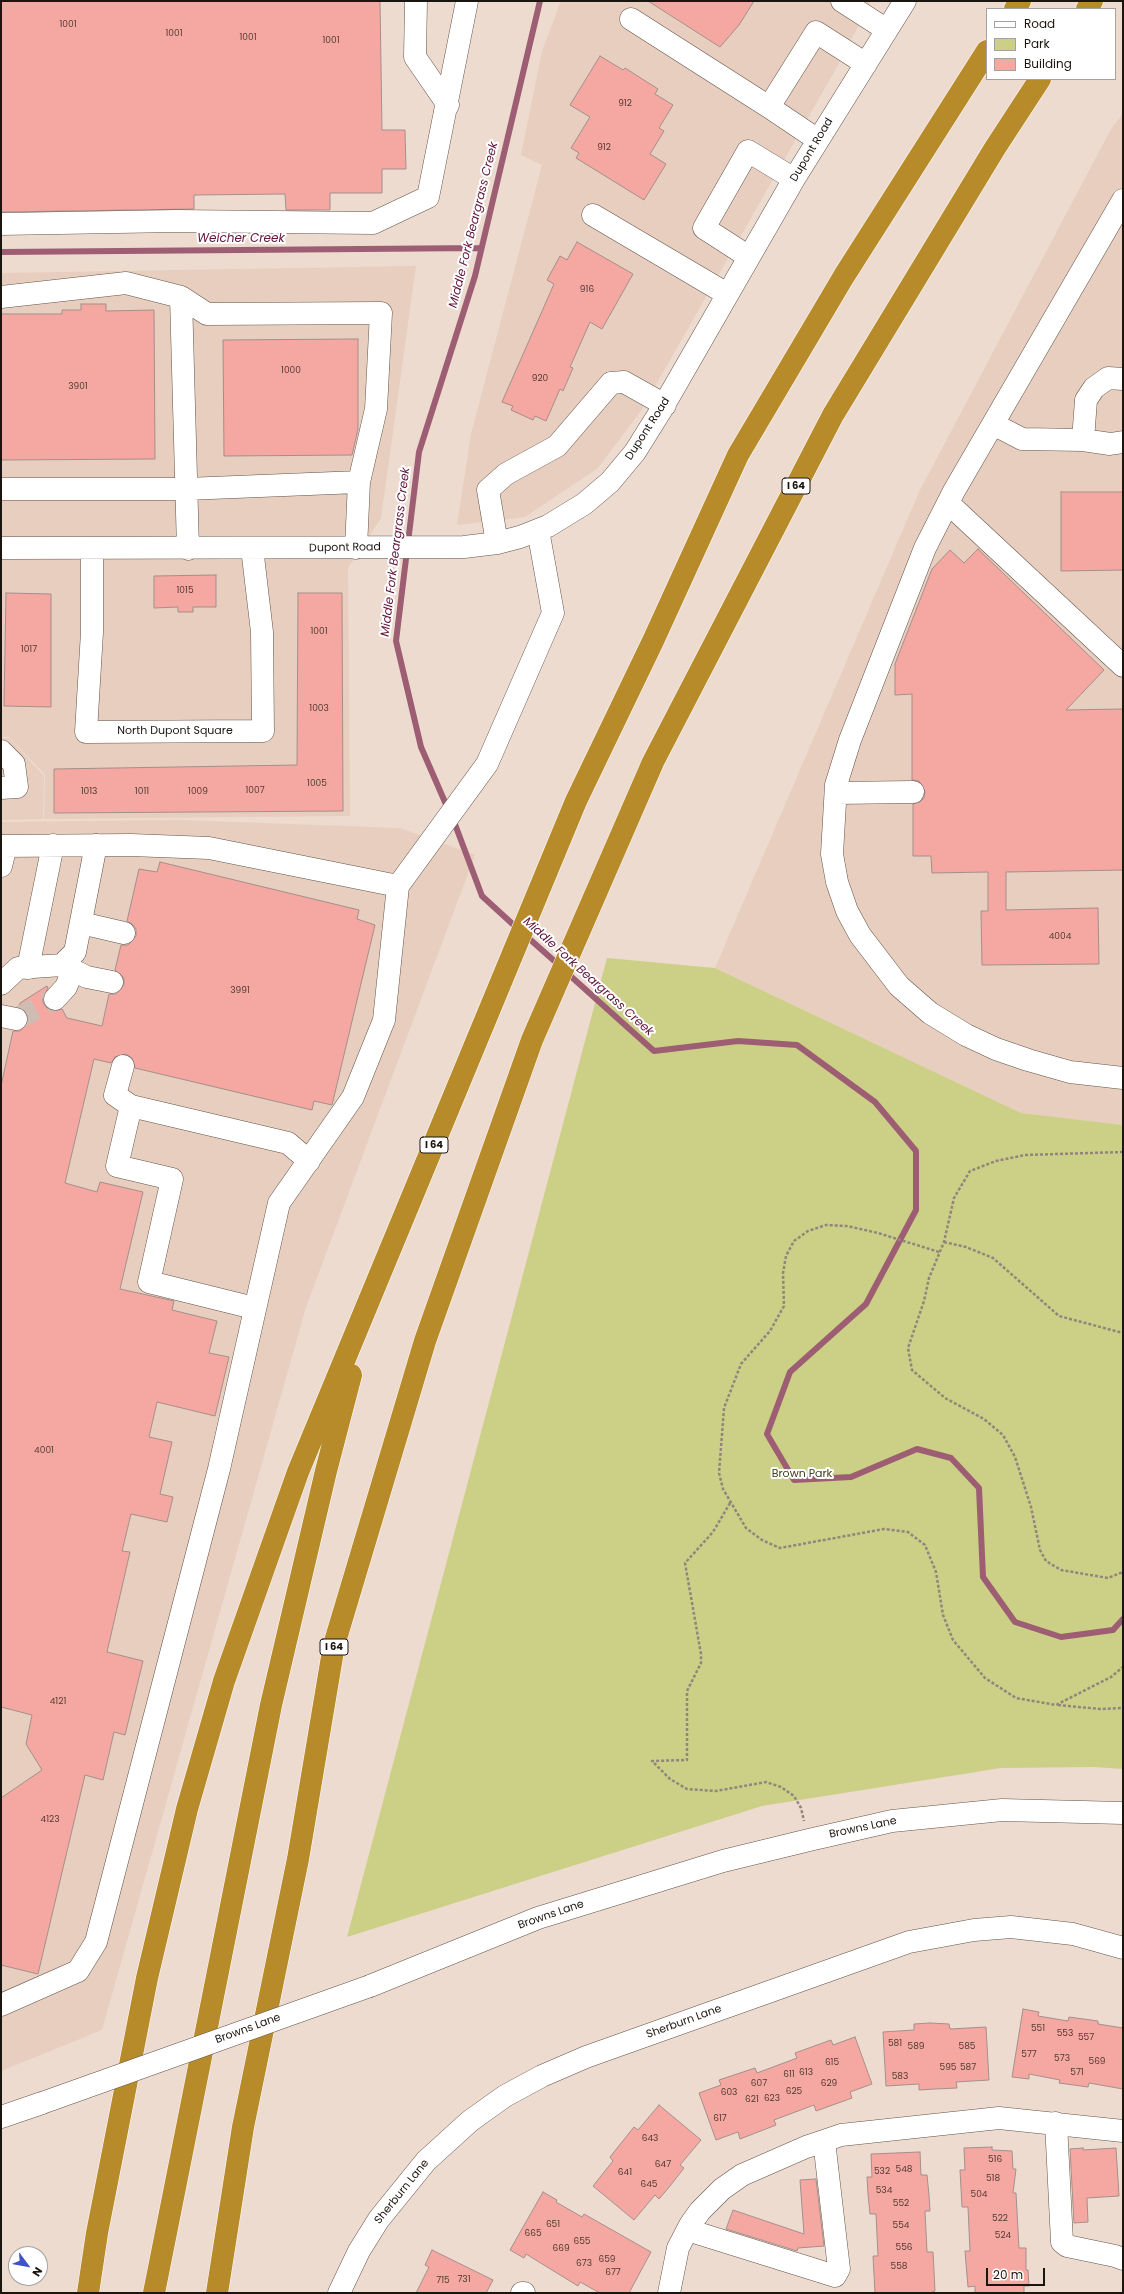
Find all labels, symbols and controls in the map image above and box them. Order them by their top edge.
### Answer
legend [986,8,1116,80]
text: Road [1024,15,1055,32]
house number: 1001 [59,20,77,30]
house number: 1001 [165,29,183,39]
house number: 1001 [239,33,257,43]
text: Park [1024,35,1050,52]
house number: 1001 [322,36,340,46]
text: Building [1024,55,1072,72]
house number: 912 [618,99,632,109]
street label: Dupont Road [788,116,836,184]
water label: Middle Fork Beargrass Creek [446,141,502,309]
house number: 912 [597,143,611,153]
water label: Weicher Creek [197,232,285,246]
house number: 916 [580,285,594,295]
house number: 1000 [281,366,301,376]
house number: 920 [532,374,548,384]
house number: 3901 [68,382,88,392]
street label: Dupont Road [623,395,673,463]
water label: Middle Fork Beargrass Creek [378,467,414,637]
road number: I 64 [782,478,810,494]
street label: Dupont Road [309,541,381,555]
house number: 1015 [176,586,194,596]
house number: 1001 [310,627,328,637]
house number: 1017 [21,645,37,655]
house number: 1003 [309,704,329,714]
street label: North Dupont Square [117,724,233,738]
house number: 1005 [307,779,327,789]
house number: 1007 [245,786,265,796]
house number: 1013 [81,787,97,797]
house number: 1011 [135,787,149,797]
house number: 1009 [188,787,208,797]
water label: Middle Fork Beargrass Creek [520,915,656,1039]
house number: 4004 [1049,932,1071,942]
house number: 3991 [230,986,250,996]
road number: I 64 [420,1137,448,1153]
house number: 4001 [34,1446,54,1456]
park label: Brown Park [772,1467,832,1481]
road number: I 64 [320,1639,348,1655]
house number: 4121 [50,1697,66,1707]
street label: Browns Lane [828,1814,898,1842]
house number: 4123 [40,1815,60,1825]
street label: Browns Lane [516,1898,586,1932]
street label: Sherburn Lane [645,2002,723,2042]
street label: Browns Lane [213,2011,283,2047]
house number: 551 [1031,2024,1045,2034]
house number: 553 [1057,2029,1073,2039]
house number: 557 [1078,2033,1094,2043]
house number: 581 [888,2039,902,2049]
house number: 589 [907,2042,925,2052]
house number: 585 [959,2042,975,2052]
house number: 577 [1021,2050,1037,2060]
house number: 573 [1054,2054,1070,2064]
house number: 569 [1088,2057,1106,2067]
house number: 615 [825,2058,839,2068]
house number: 595 [940,2063,956,2073]
house number: 587 [960,2063,976,2073]
house number: 613 [799,2068,813,2078]
house number: 571 [1070,2068,1084,2078]
house number: 611 [783,2070,795,2080]
house number: 583 [892,2072,908,2082]
house number: 607 [751,2079,767,2089]
house number: 629 [821,2079,837,2089]
house number: 625 [786,2087,802,2097]
house number: 603 [721,2088,737,2098]
house number: 623 [764,2094,780,2104]
house number: 621 [745,2095,759,2105]
house number: 617 [713,2114,727,2124]
house number: 643 [642,2134,658,2144]
house number: 516 [988,2155,1002,2165]
street label: Sherburn Lane [372,2157,432,2227]
house number: 647 [655,2160,671,2170]
house number: 548 [896,2165,912,2175]
house number: 532 [874,2167,890,2177]
house number: 641 [618,2168,632,2178]
house number: 518 [986,2174,1000,2184]
house number: 645 [640,2180,658,2190]
house number: 534 [876,2186,892,2196]
house number: 504 [971,2190,987,2200]
house number: 552 [893,2199,909,2209]
house number: 522 [992,2214,1008,2224]
house number: 651 [546,2220,560,2230]
house number: 554 [893,2221,909,2231]
house number: 665 [524,2229,542,2239]
house number: 524 [995,2231,1011,2241]
house number: 655 [573,2237,591,2247]
house number: 556 [895,2243,913,2253]
house number: 669 [552,2244,570,2254]
north arrow [8,2246,48,2286]
house number: 659 [598,2255,616,2265]
house number: 673 [576,2259,592,2269]
scale bar [988,2260,1047,2286]
house number: 558 [891,2262,907,2272]
text: N [28,2264,46,2280]
text: 20 m [993,2266,1023,2283]
house number: 677 [605,2268,621,2278]
house number: 731 [457,2275,471,2285]
house number: 715 [436,2276,450,2286]

